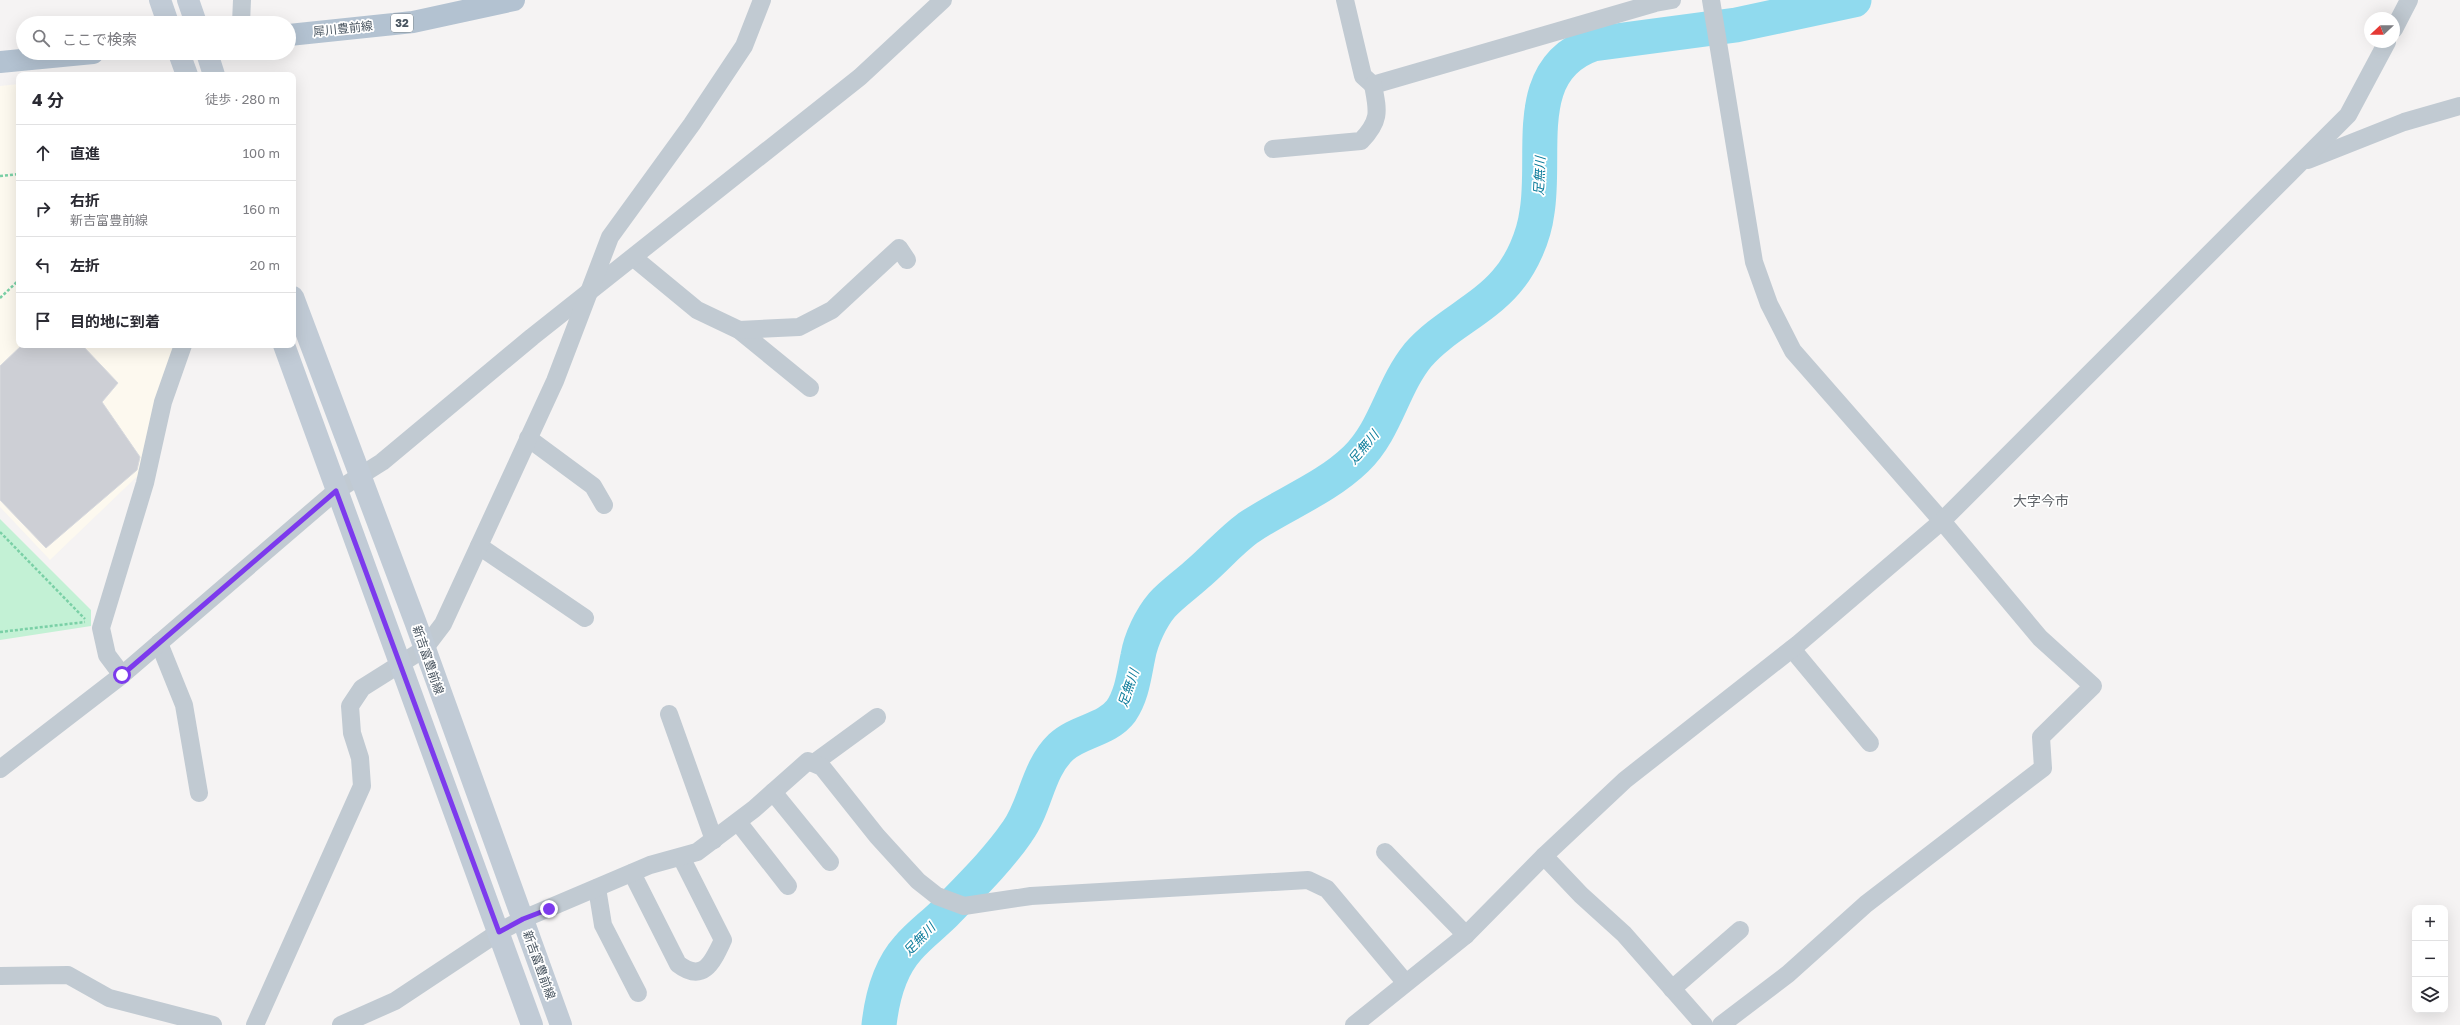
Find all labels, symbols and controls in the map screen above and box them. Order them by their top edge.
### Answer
north arrow [2364,12,2400,48]
road number: 32 [391,14,413,32]
search box [16,16,296,60]
street label: 犀川豊前線 [312,18,374,39]
icon: search [30,27,52,49]
text: ここで検索 [62,30,137,48]
text: 4 分 [32,89,64,110]
text: 徒歩 · 280 m [205,91,280,107]
icon: ahead [32,142,54,164]
text: 直進 [70,144,100,162]
text: 100 m [243,145,280,161]
water label: 足無川 [1530,154,1548,196]
text: 右折 [70,191,100,209]
icon: right [32,198,54,220]
text: 160 m [243,201,280,217]
text: 新吉富豊前線 [70,212,148,228]
icon: left [32,254,54,276]
text: 左折 [70,256,100,274]
text: 20 m [250,257,280,273]
icon: arrive [32,310,54,332]
text: 目的地に到着 [70,312,160,330]
water label: 足無川 [1344,425,1383,467]
district label: 大字今市 [2013,492,2069,509]
street label: 新吉富豊前線 [410,623,447,696]
water label: 足無川 [1114,665,1143,709]
route start [113,666,131,684]
route end [540,900,558,918]
map controls [2412,905,2448,1013]
button: + [2412,905,2448,941]
water label: 足無川 [900,918,940,959]
street label: 新吉富豊前線 [520,928,559,1001]
button: − [2412,941,2448,977]
button: layers [2412,977,2448,1013]

